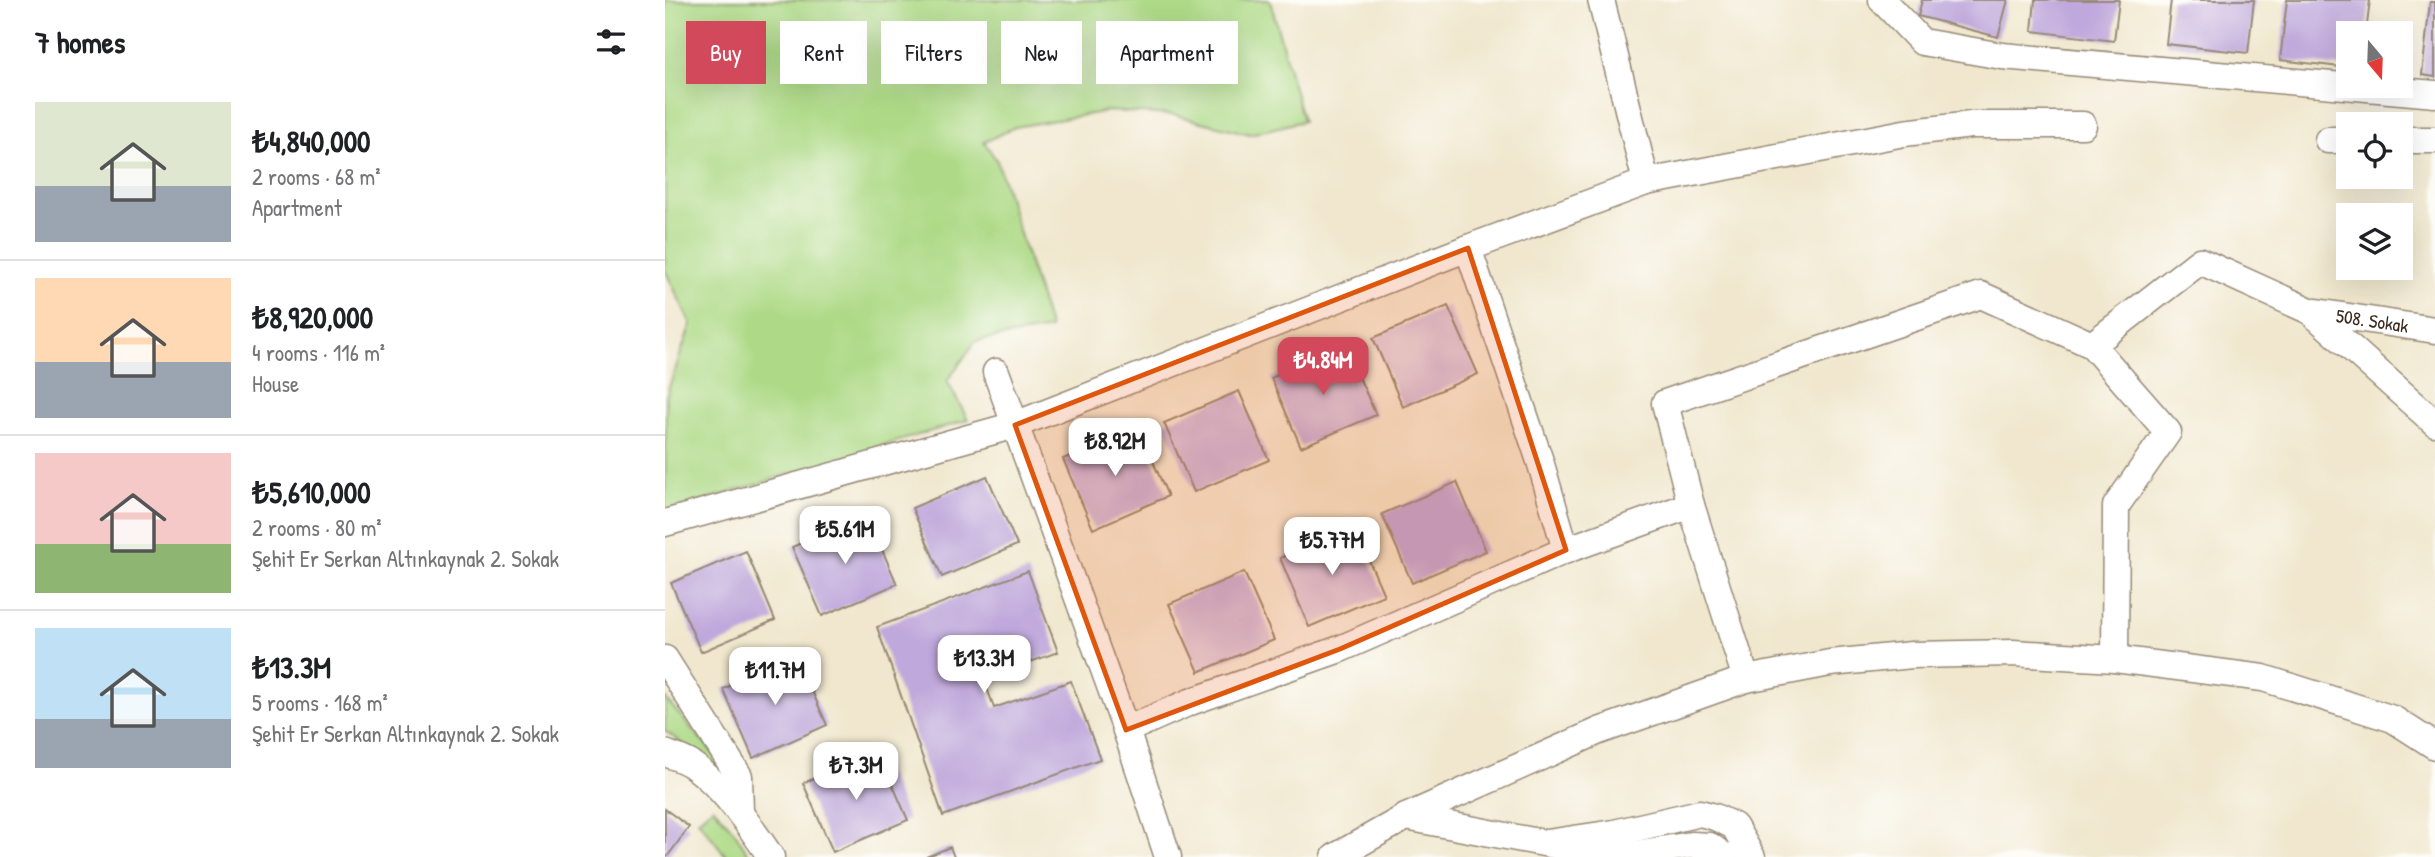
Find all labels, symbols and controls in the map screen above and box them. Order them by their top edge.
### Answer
chip: Buy [686,21,766,84]
chip: Rent [780,21,867,84]
chip: Filters [881,21,987,84]
chip: New [1001,21,1082,84]
chip: Apartment [1096,21,1238,84]
north arrow [2336,21,2413,98]
map controls [2336,21,2413,280]
text: 7 homes [35,22,125,62]
icon: filters [592,23,630,61]
button: locate [2336,112,2413,189]
text: ₺4,840,000 [252,121,371,161]
icon: home [91,130,175,214]
text: 2 rooms · 68 m² [252,161,380,192]
text: Apartment [252,192,342,223]
button: layers [2336,203,2413,280]
text: ₺8,920,000 [252,297,373,337]
street label: 508. Sokak [2334,302,2410,339]
icon: home [91,306,175,390]
text: 4 rooms · 116 m² [252,337,385,368]
pin: ₺4.84M [1266,338,1380,397]
text: ₺4.84M [1294,344,1352,375]
text: House [252,368,299,399]
pin: ₺8.92M [1058,419,1172,478]
text: ₺8.92M [1085,425,1145,456]
text: ₺5,610,000 [252,472,371,512]
icon: home [91,481,175,565]
pin: ₺5.61M [788,506,902,566]
text: 2 rooms · 80 m² [252,512,382,543]
text: ₺5.61M [815,513,875,544]
pin: ₺5.77M [1275,518,1389,577]
text: ₺5.77M [1300,524,1364,555]
text: Şehit Er Serkan Altınkaynak 2. Sokak [252,543,559,574]
pin: ₺13.3M [927,636,1041,695]
text: ₺13.3M [954,642,1014,673]
text: ₺13.3M [252,647,331,687]
pin: ₺11.7M [718,648,832,707]
text: ₺11.7M [745,654,805,685]
icon: home [91,656,175,740]
text: 5 rooms · 168 m² [252,687,388,718]
text: Şehit Er Serkan Altınkaynak 2. Sokak [252,718,559,749]
pin: ₺7.3M [807,742,905,802]
text: ₺7.3M [829,749,883,780]

